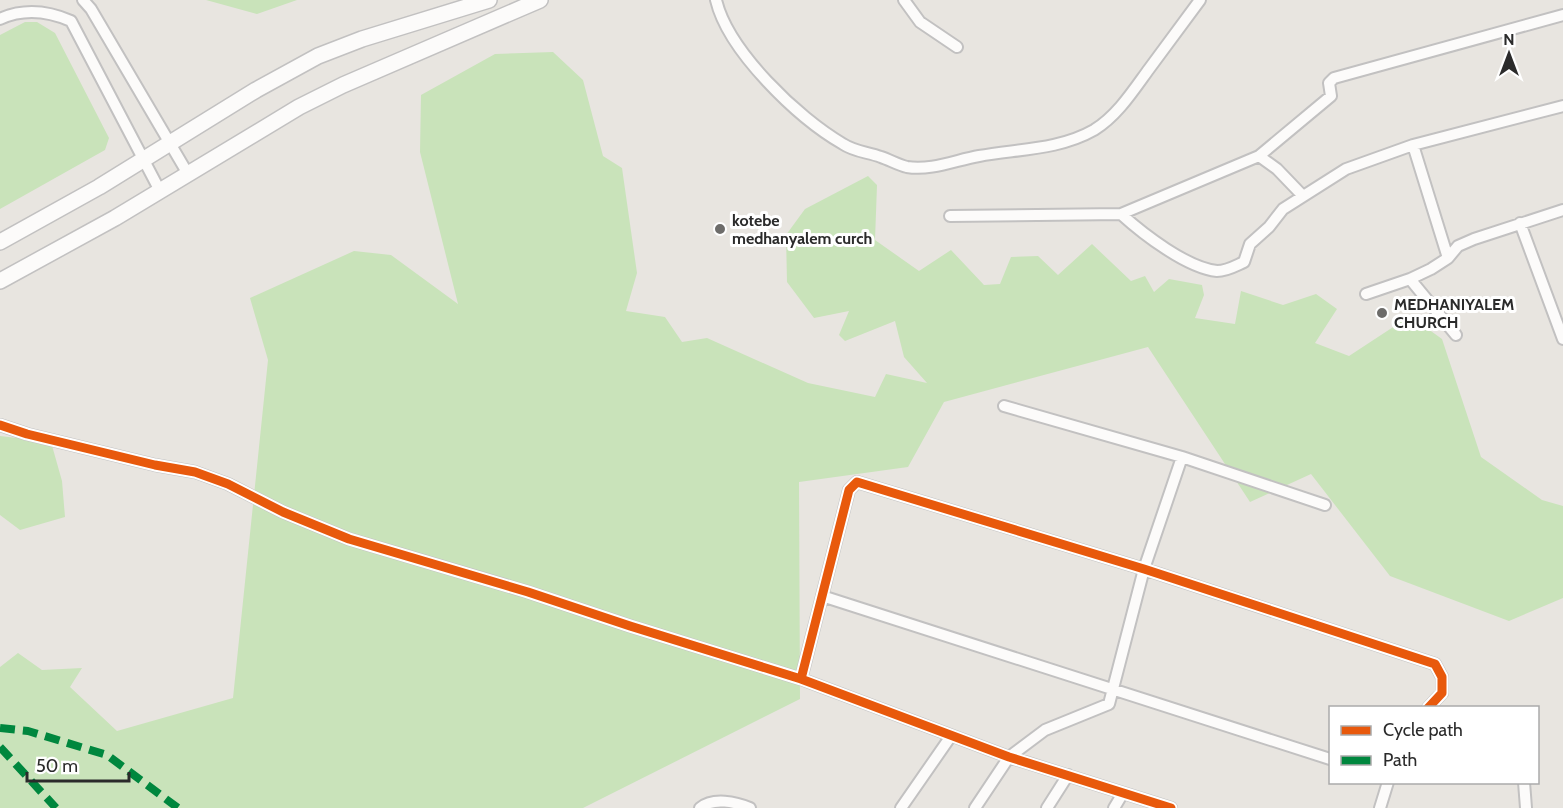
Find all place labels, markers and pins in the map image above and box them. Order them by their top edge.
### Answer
place label: kotebe medhanyalem curch [732,211,872,248]
marker: kotebe medhanyalem curch [713,222,727,236]
place label: MEDHANIYALEM CHURCH [1394,295,1514,332]
marker: MEDHANIYALEM CHURCH [1375,306,1389,320]

